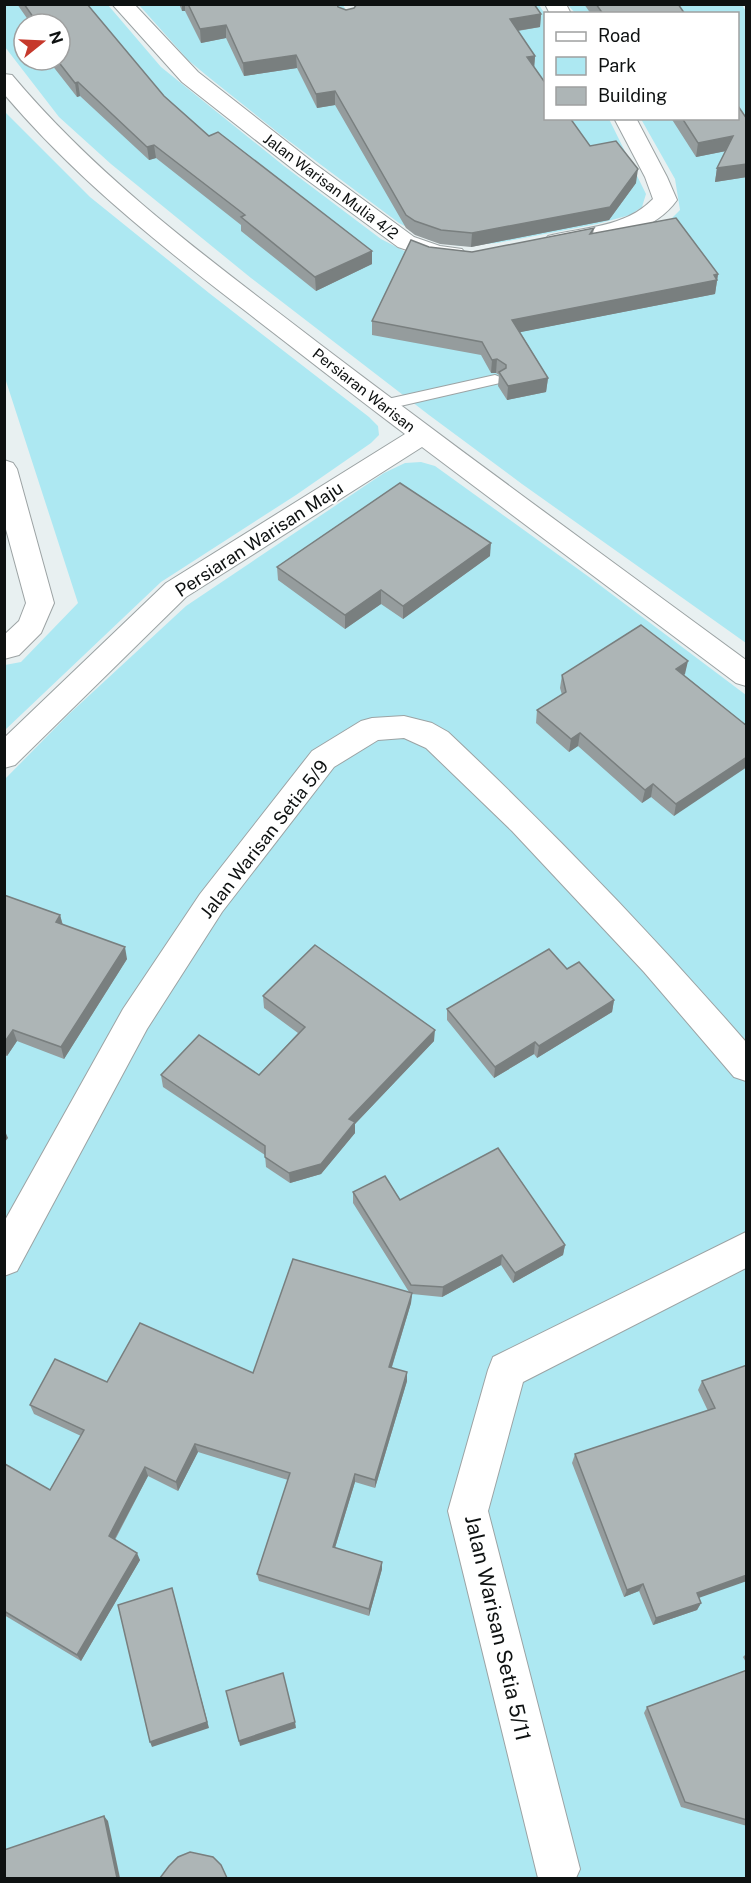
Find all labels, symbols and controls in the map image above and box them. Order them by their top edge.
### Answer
north arrow [12,12,72,72]
legend [544,12,739,120]
text: Road [598,25,641,46]
text: N [45,29,67,46]
text: Park [598,55,636,76]
text: Building [598,85,667,106]
street label: Jalan Warisan Mulia 4/2 [260,130,402,242]
street label: Persiaran Warisan [309,345,419,435]
street label: Persiaran Warisan Maju [171,477,347,601]
street label: Jalan Warisan Setia 5/9 [196,756,332,922]
street label: Jalan Warisan Setia 5/11 [460,1512,536,1744]

